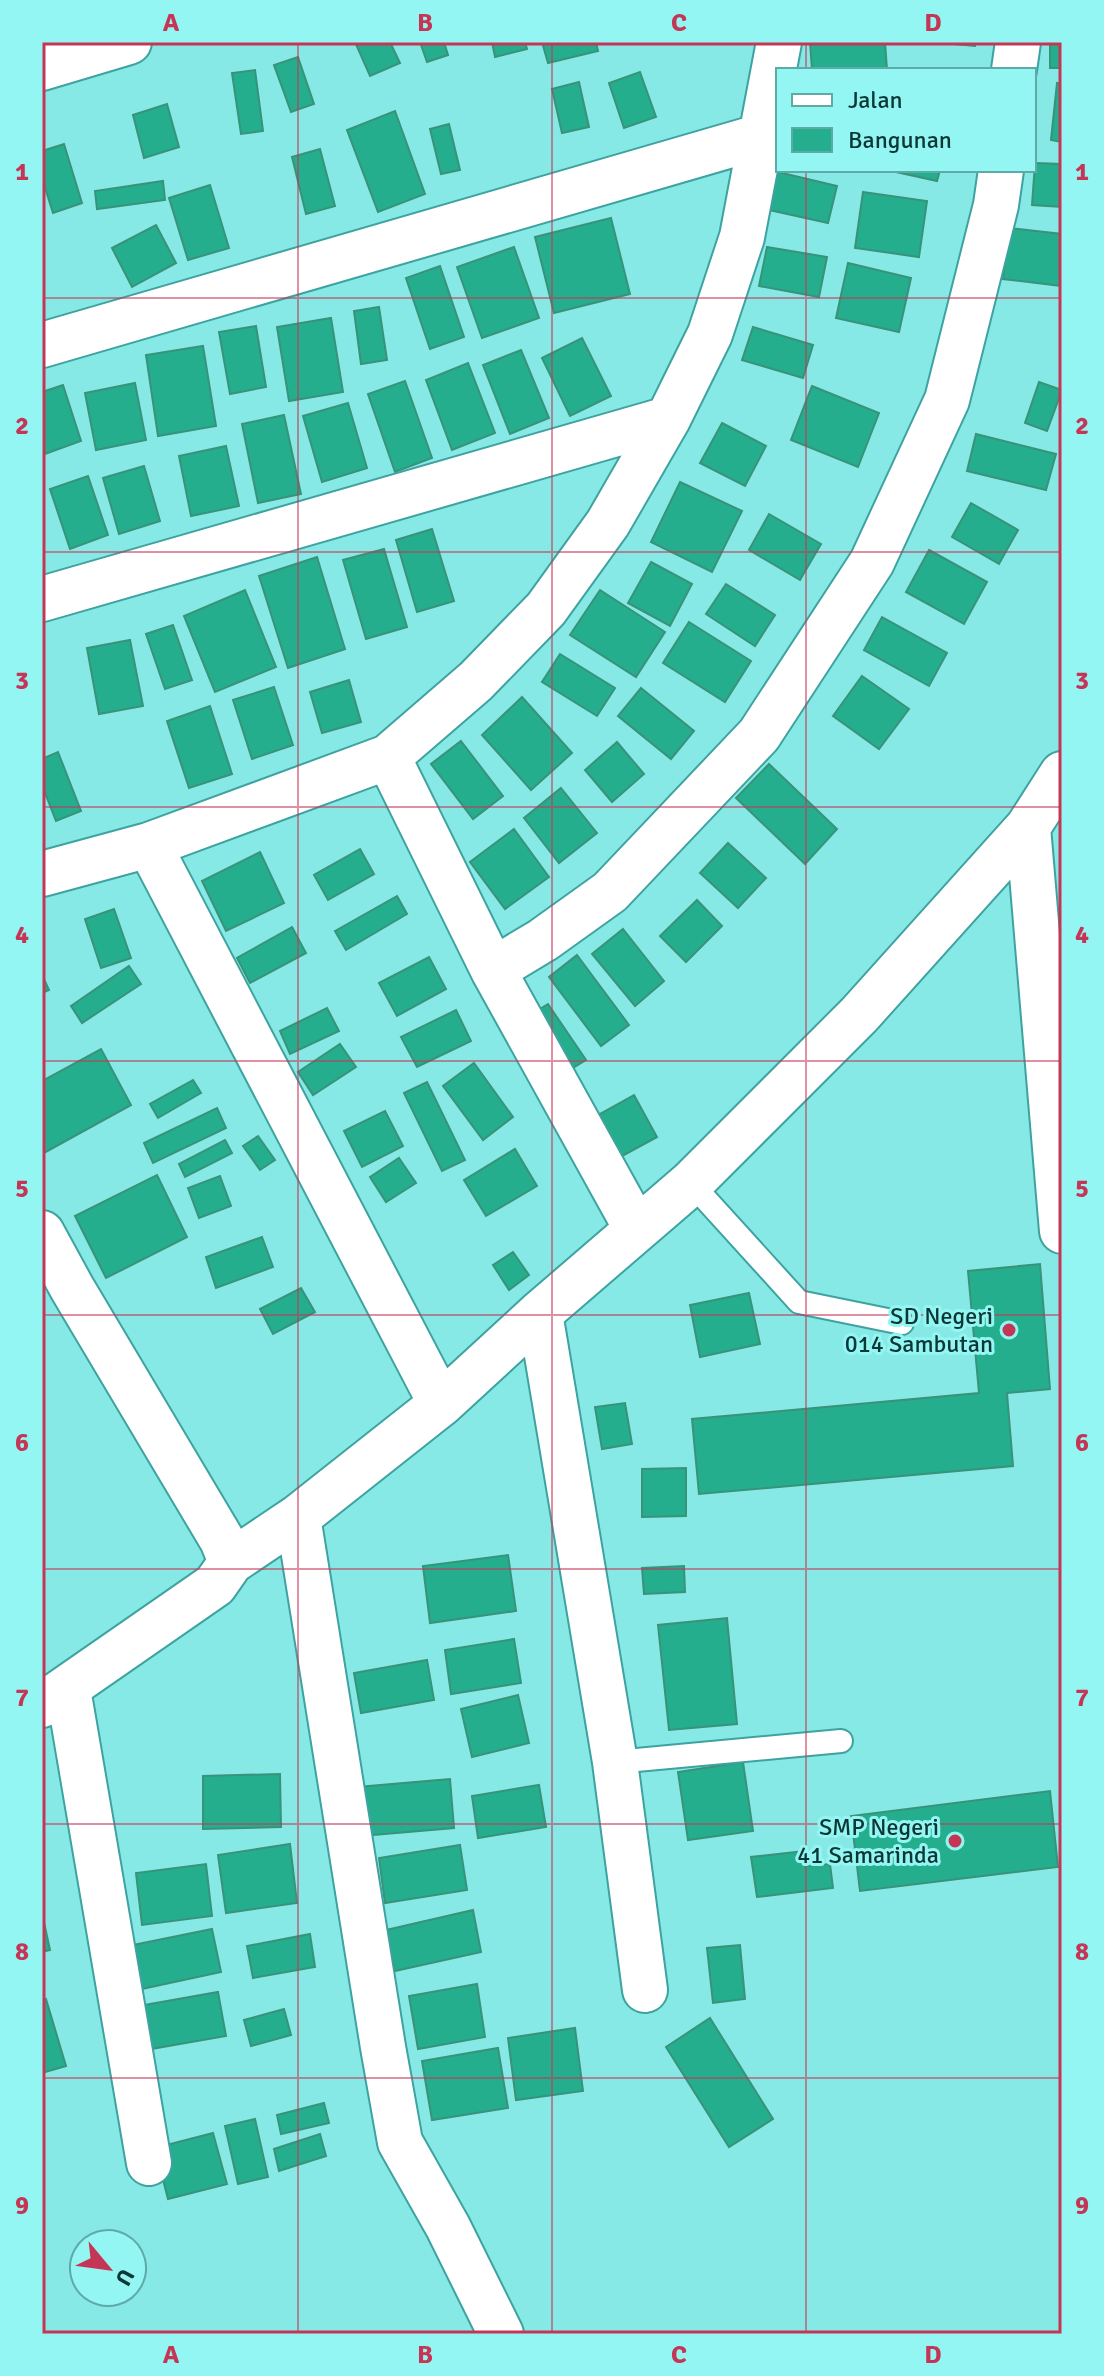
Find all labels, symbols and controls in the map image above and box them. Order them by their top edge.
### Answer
text: A [163,7,180,39]
text: B [417,7,433,39]
text: C [671,7,687,39]
text: D [924,7,942,39]
legend [776,68,1036,172]
text: Jalan [848,85,903,115]
text: Bangunan [848,125,952,155]
text: 1 [15,156,29,188]
text: 1 [1075,156,1089,188]
text: 2 [15,410,29,442]
text: 2 [1075,410,1089,442]
text: 3 [15,665,29,697]
text: 3 [1075,665,1089,697]
text: 4 [15,919,29,951]
text: 4 [1075,919,1089,951]
text: 5 [15,1173,29,1205]
text: 5 [1075,1173,1089,1205]
place label: SD Negeri 014 Sambutan [845,1301,993,1359]
marker: SD Negeri 014 Sambutan [1000,1321,1018,1339]
text: 6 [15,1427,29,1459]
text: 6 [1075,1427,1089,1459]
text: 7 [15,1682,29,1714]
text: 7 [1075,1682,1089,1714]
place label: SMP Negeri 41 Samarinda [797,1812,939,1870]
marker: SMP Negeri 41 Samarinda [946,1832,964,1850]
text: 8 [15,1936,29,1968]
text: 8 [1075,1936,1089,1968]
text: 9 [15,2190,29,2222]
text: 9 [1075,2190,1089,2222]
north arrow [68,2228,148,2308]
text: U [110,2264,140,2290]
text: A [163,2339,180,2371]
text: B [417,2339,433,2371]
text: C [671,2339,687,2371]
text: D [924,2339,942,2371]

